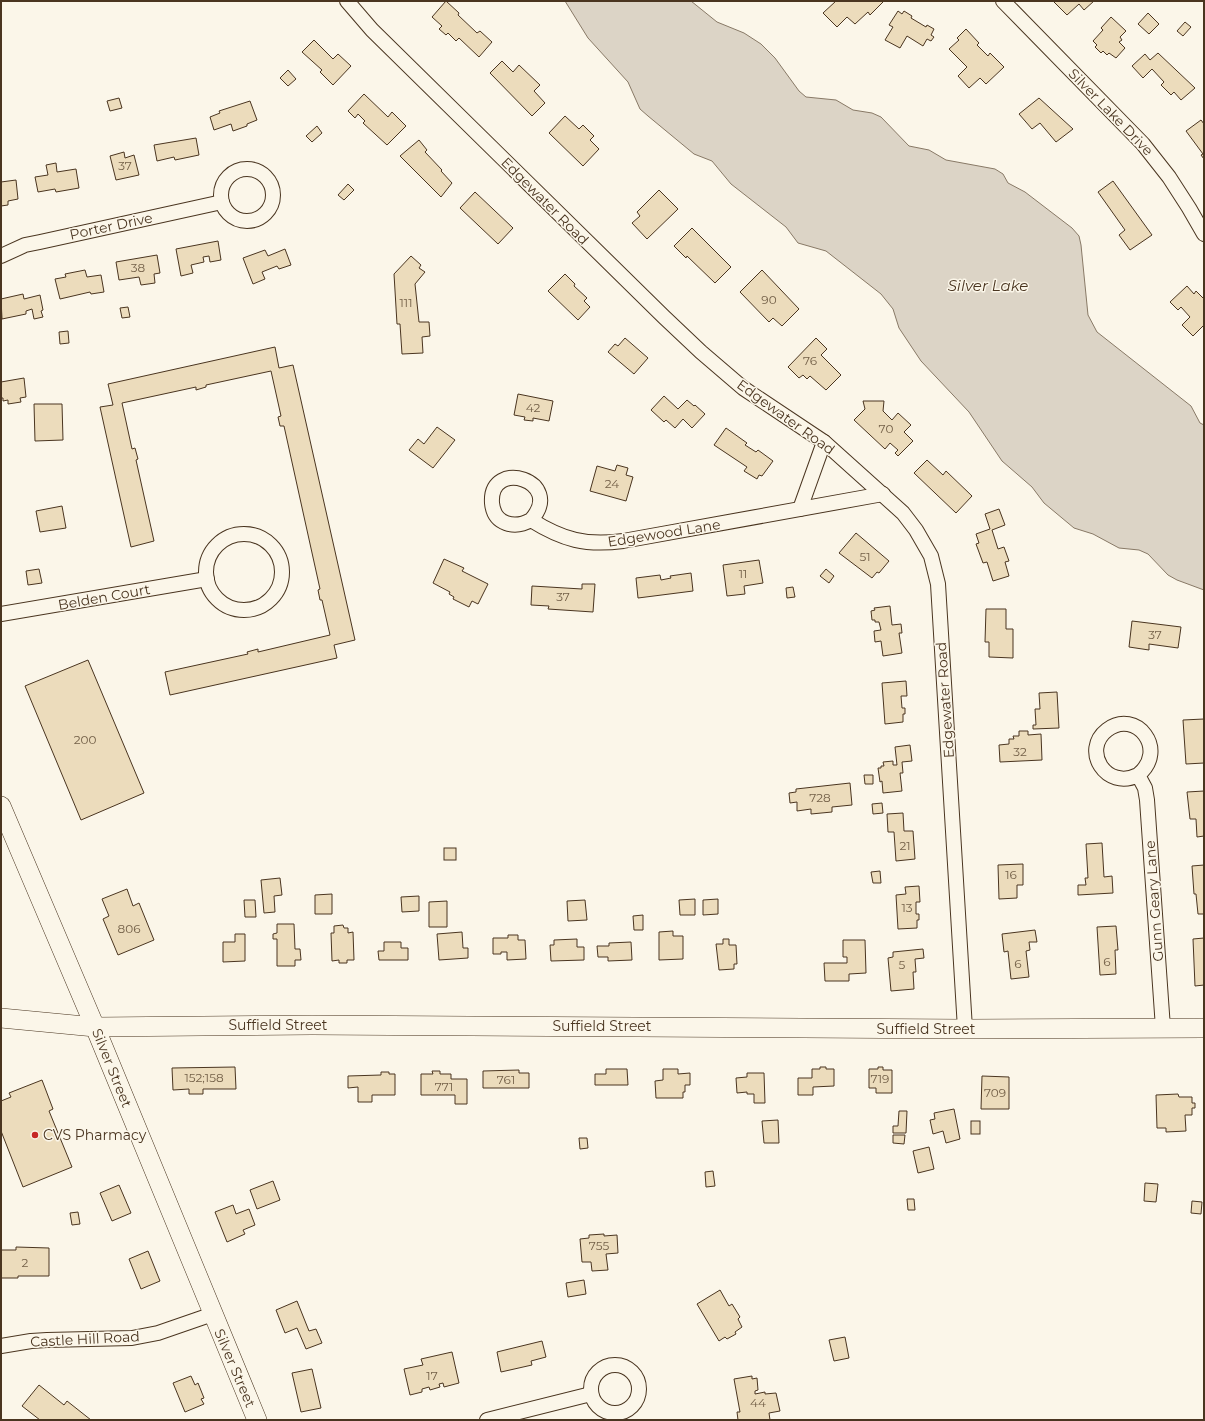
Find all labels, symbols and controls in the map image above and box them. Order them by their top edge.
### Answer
street label: Silver Lake Drive [1065,65,1157,159]
street label: Edgewater Road [497,153,593,249]
house number: 37 [118,158,132,173]
street label: Porter Drive [68,208,154,244]
house number: 38 [131,260,146,275]
water label: Silver Lake [948,276,1028,295]
house number: 90 [761,292,777,307]
house number: 111 [400,295,413,310]
house number: 76 [803,353,817,368]
street label: Edgewater Road [733,375,839,459]
house number: 42 [526,400,541,415]
house number: 70 [879,421,893,436]
house number: 24 [605,476,619,491]
street label: Edgewood Lane [606,515,722,551]
house number: 51 [859,549,871,564]
house number: 11 [739,566,747,581]
street label: Belden Court [57,580,152,614]
house number: 37 [556,589,570,604]
house number: 37 [1148,627,1162,642]
street label: Edgewater Road [932,641,958,759]
house number: 200 [74,732,96,747]
house number: 32 [1013,744,1027,759]
house number: 728 [809,790,831,805]
house number: 21 [899,838,911,853]
street label: Gunn Geary Lane [1141,840,1167,962]
house number: 16 [1005,867,1017,882]
house number: 13 [901,900,913,915]
house number: 806 [118,921,140,936]
house number: 6 [1103,954,1111,969]
house number: 6 [1014,956,1022,971]
house number: 5 [899,957,906,972]
street label: Suffield Street [229,1016,328,1034]
street label: Suffield Street [553,1017,652,1035]
street label: Suffield Street [877,1020,976,1038]
street label: Silver Street [88,1026,136,1110]
house number: 152;158 [184,1070,224,1085]
house number: 719 [871,1071,889,1086]
house number: 761 [497,1072,515,1087]
house number: 771 [435,1079,453,1094]
house number: 709 [984,1085,1006,1100]
place label: CVS Pharmacy [43,1126,147,1144]
marker: CVS Pharmacy [30,1130,40,1140]
house number: 755 [589,1238,609,1253]
house number: 2 [22,1255,29,1270]
street label: Silver Street [210,1326,260,1410]
street label: Castle Hill Road [30,1327,140,1351]
house number: 17 [426,1368,438,1383]
house number: 44 [750,1395,766,1410]

